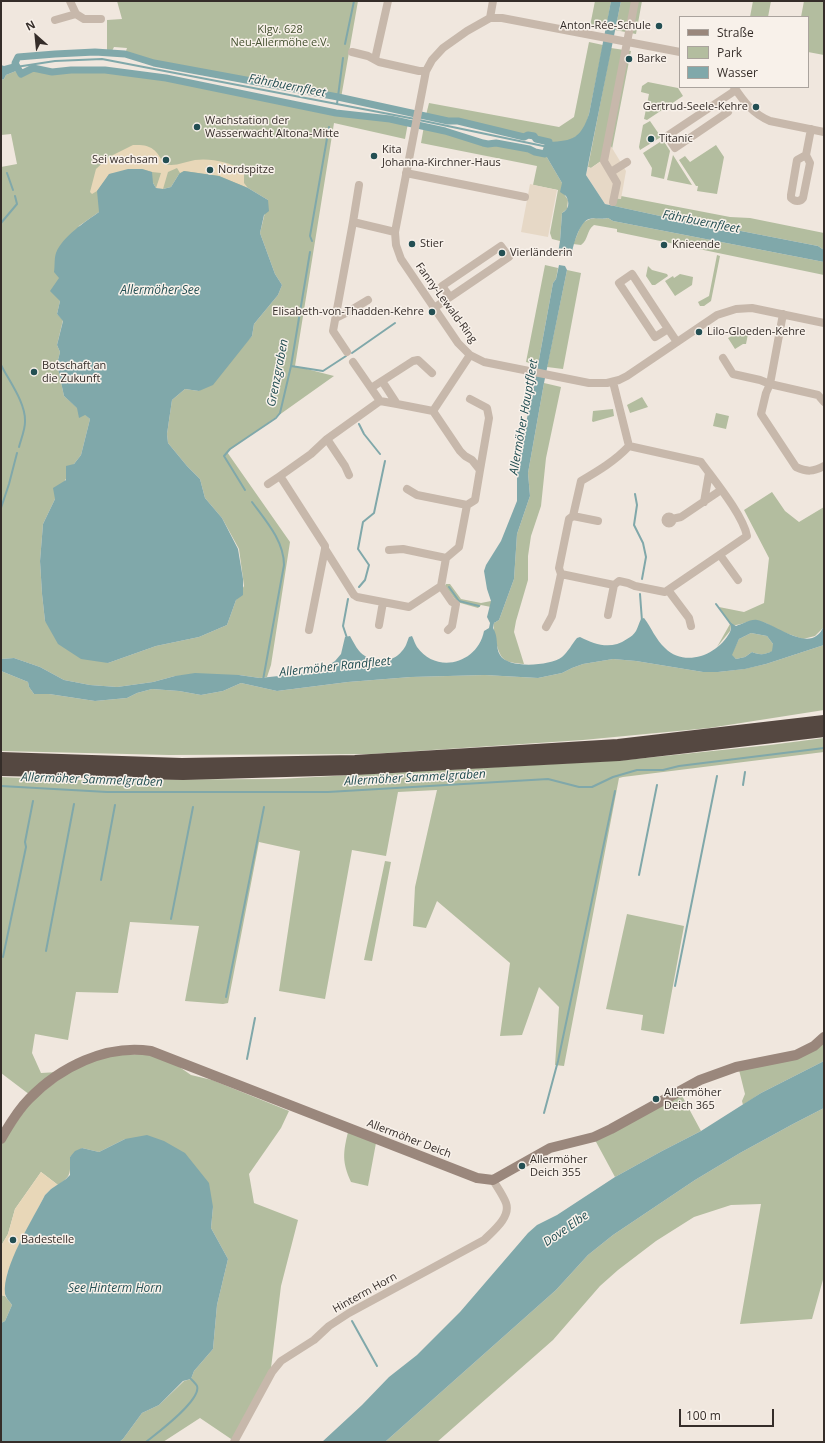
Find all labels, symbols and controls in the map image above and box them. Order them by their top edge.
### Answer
north arrow [16,16,56,56]
text: N [23,16,38,34]
legend [679,16,809,88]
place label: Anton-Rée-Schule [560,19,651,33]
marker: Anton-Rée-Schule [654,21,664,31]
park label: Klgv. 628 Neu-Allermöhe e.V. [230,23,330,49]
text: Straße [717,24,754,41]
text: Park [717,44,742,61]
place label: Barke [637,52,667,66]
marker: Barke [624,54,634,64]
text: Wasser [717,64,758,81]
water label: Fährbuernfleet [247,71,327,101]
place label: Gertrud-Seele-Kehre [643,100,748,114]
marker: Gertrud-Seele-Kehre [751,102,761,112]
place label: Wachstation der Wasserwacht Altona-Mitte [205,114,339,140]
marker: Wachstation der Wasserwacht Altona-Mitte [192,122,202,132]
place label: Titanic [659,132,693,146]
marker: Titanic [646,134,656,144]
place label: Kita Johanna-Kirchner-Haus [382,143,501,169]
marker: Kita Johanna-Kirchner-Haus [369,151,379,161]
place label: Sei wachsam [92,153,158,167]
marker: Sei wachsam [161,155,171,165]
place label: Nordspitze [218,163,274,177]
marker: Nordspitze [205,165,215,175]
water label: Fährbuernfleet [661,207,741,237]
place label: Stier [420,237,443,251]
place label: Knieende [672,238,720,252]
marker: Stier [407,239,417,249]
marker: Knieende [659,240,669,250]
place label: Vierländerin [510,246,573,260]
marker: Vierländerin [497,248,507,258]
street label: Fanny-Lewald-Ring [412,260,480,346]
water label: Allermöher See [120,284,200,298]
place label: Elisabeth-von-Thadden-Kehre [272,305,424,319]
marker: Elisabeth-von-Thadden-Kehre [427,307,437,317]
place label: Lilo-Gloeden-Kehre [707,325,806,339]
marker: Lilo-Gloeden-Kehre [694,327,704,337]
water label: Grenzgraben [264,338,292,408]
water label: Allermöher Hauptfleet [507,358,541,476]
place label: Botschaft an die Zukunft [42,359,106,385]
marker: Botschaft an die Zukunft [29,367,39,377]
water label: Allermöher Randfleet [279,654,391,680]
water label: Allermöher Sammelgraben [344,767,486,789]
water label: Allermöher Sammelgraben [21,770,163,790]
place label: Allermöher Deich 365 [664,1086,721,1112]
marker: Allermöher Deich 365 [651,1094,661,1104]
street label: Allermöher Deich [365,1117,453,1161]
place label: Allermöher Deich 355 [530,1153,587,1179]
marker: Allermöher Deich 355 [517,1161,527,1171]
water label: Dove Elbe [541,1208,591,1250]
place label: Badestelle [21,1233,74,1247]
marker: Badestelle [8,1235,18,1245]
street label: Hinterm Horn [331,1270,399,1316]
water label: See Hinterm Horn [68,1282,162,1296]
scale bar [681,1401,776,1427]
text: 100 m [686,1407,721,1424]

